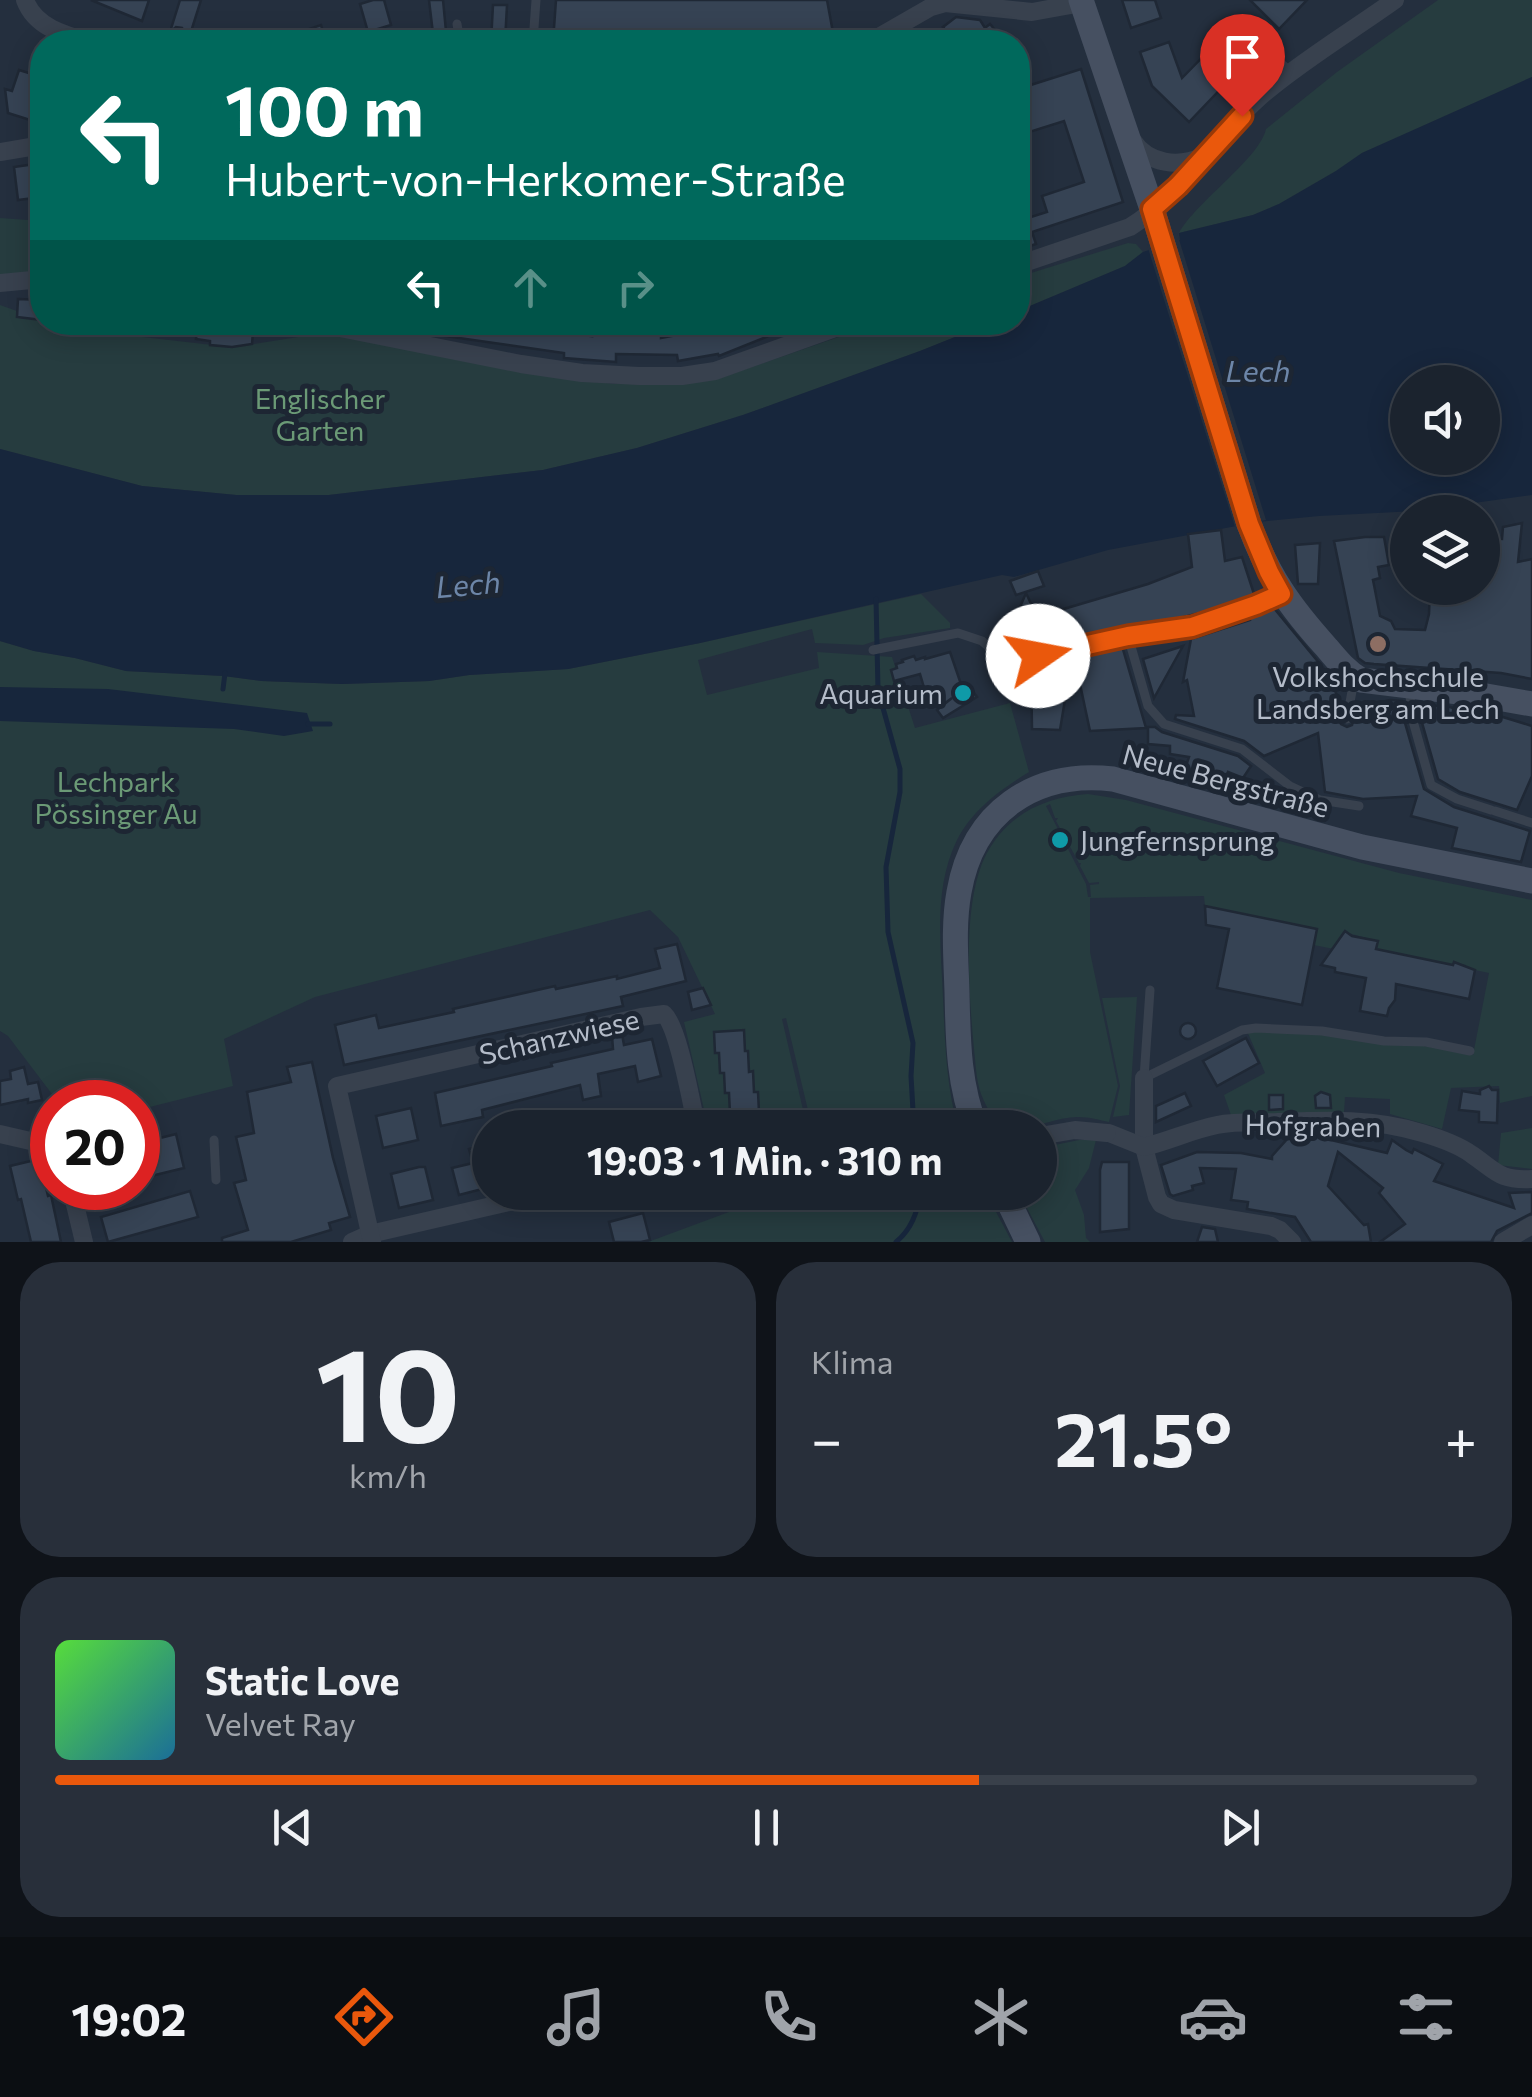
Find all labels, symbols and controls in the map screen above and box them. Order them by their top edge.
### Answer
pin [1200,14,1285,117]
icon: arrive [1215,29,1270,84]
text: 100 m [225,65,424,150]
icon: left [60,70,190,200]
text: Hubert-von-Herkomer-Straße [225,150,846,205]
icon: left [398,260,453,315]
icon: ahead [503,260,558,315]
icon: right [608,260,663,315]
water label: Lech [1225,351,1291,388]
map controls [1390,365,1500,605]
button: sound [1390,365,1500,475]
park label: Englischer Garten [255,381,385,447]
button: layers [1390,495,1500,605]
water label: Lech [434,562,502,604]
position arrow [986,604,1090,708]
marker: Volkshochschule Landsberg am Lech [1367,633,1389,655]
place label: Volkshochschule Landsberg am Lech [1256,659,1500,725]
place label: Aquarium [819,676,943,710]
marker: Aquarium [952,682,974,704]
street label: Neue Bergstraße [1119,736,1333,824]
park label: Lechpark Pössinger Au [34,764,198,830]
place label: Jungfernsprung [1080,823,1275,857]
marker: Jungfernsprung [1049,829,1071,851]
street label: Schanzwiese [476,1001,642,1071]
speed limit sign: 20 [30,1080,160,1210]
street label: Hofgraben [1244,1107,1382,1143]
text: 19:03 · 1 Min. · 310 m [587,1136,942,1183]
text: 10 [315,1310,461,1469]
text: Klima [811,1341,893,1381]
text: 21.5° [1054,1391,1233,1482]
text: − [811,1404,842,1471]
text: + [1445,1404,1477,1471]
text: km/h [349,1455,427,1495]
text: Static Love [205,1656,400,1703]
text: Velvet Ray [205,1703,356,1743]
icon: previous [265,1800,320,1855]
icon: pause [739,1800,794,1855]
icon: next [1213,1800,1268,1855]
icon: directions [329,1982,399,2052]
icon: music [541,1982,611,2052]
icon: phone [754,1982,824,2052]
icon: climate [966,1982,1036,2052]
icon: car [1178,1982,1248,2052]
icon: filters [1391,1982,1461,2052]
text: 19:02 [71,1990,186,2045]

